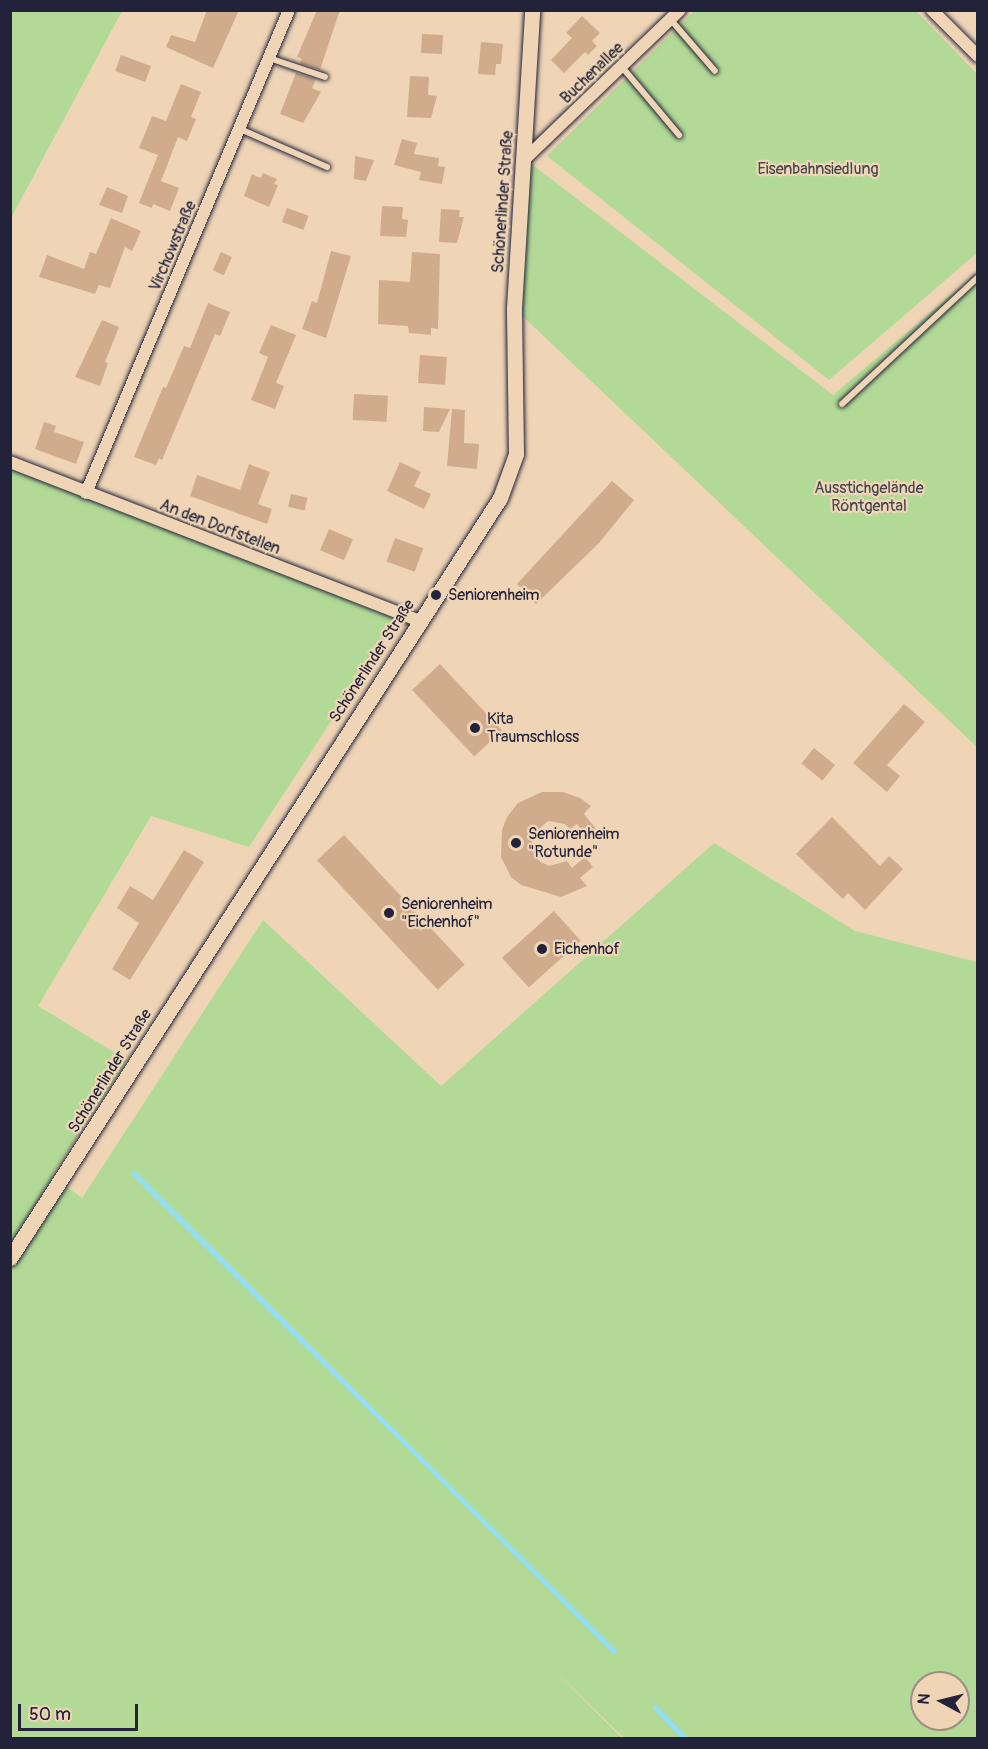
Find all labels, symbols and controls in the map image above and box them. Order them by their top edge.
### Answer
street label: Buchenallee [556,38,628,108]
street label: Schönerlinder Straße [488,130,518,274]
park label: Eisenbahnsiedlung [757,159,879,179]
street label: Virchowstraße [145,198,201,294]
park label: Ausstichgelände Röntgental [814,478,924,516]
street label: An den Dorfstellen [157,495,283,559]
place label: Seniorenheim [448,585,539,605]
marker: Seniorenheim [429,588,443,602]
street label: Schönerlinder Straße [325,596,419,726]
place label: Kita Traumschloss [487,709,579,747]
marker: Kita Traumschloss [468,721,482,735]
place label: Seniorenheim "Rotunde" [528,824,619,862]
marker: Seniorenheim "Rotunde" [509,836,523,850]
place label: Seniorenheim "Eichenhof" [401,894,492,932]
marker: Seniorenheim "Eichenhof" [382,906,396,920]
place label: Eichenhof [554,939,620,959]
marker: Eichenhof [535,942,549,956]
street label: Schönerlinder Straße [64,1005,156,1137]
north arrow [910,1671,970,1731]
scale bar [21,1692,141,1730]
text: N [914,1692,935,1706]
text: 50 m [29,1703,71,1726]

